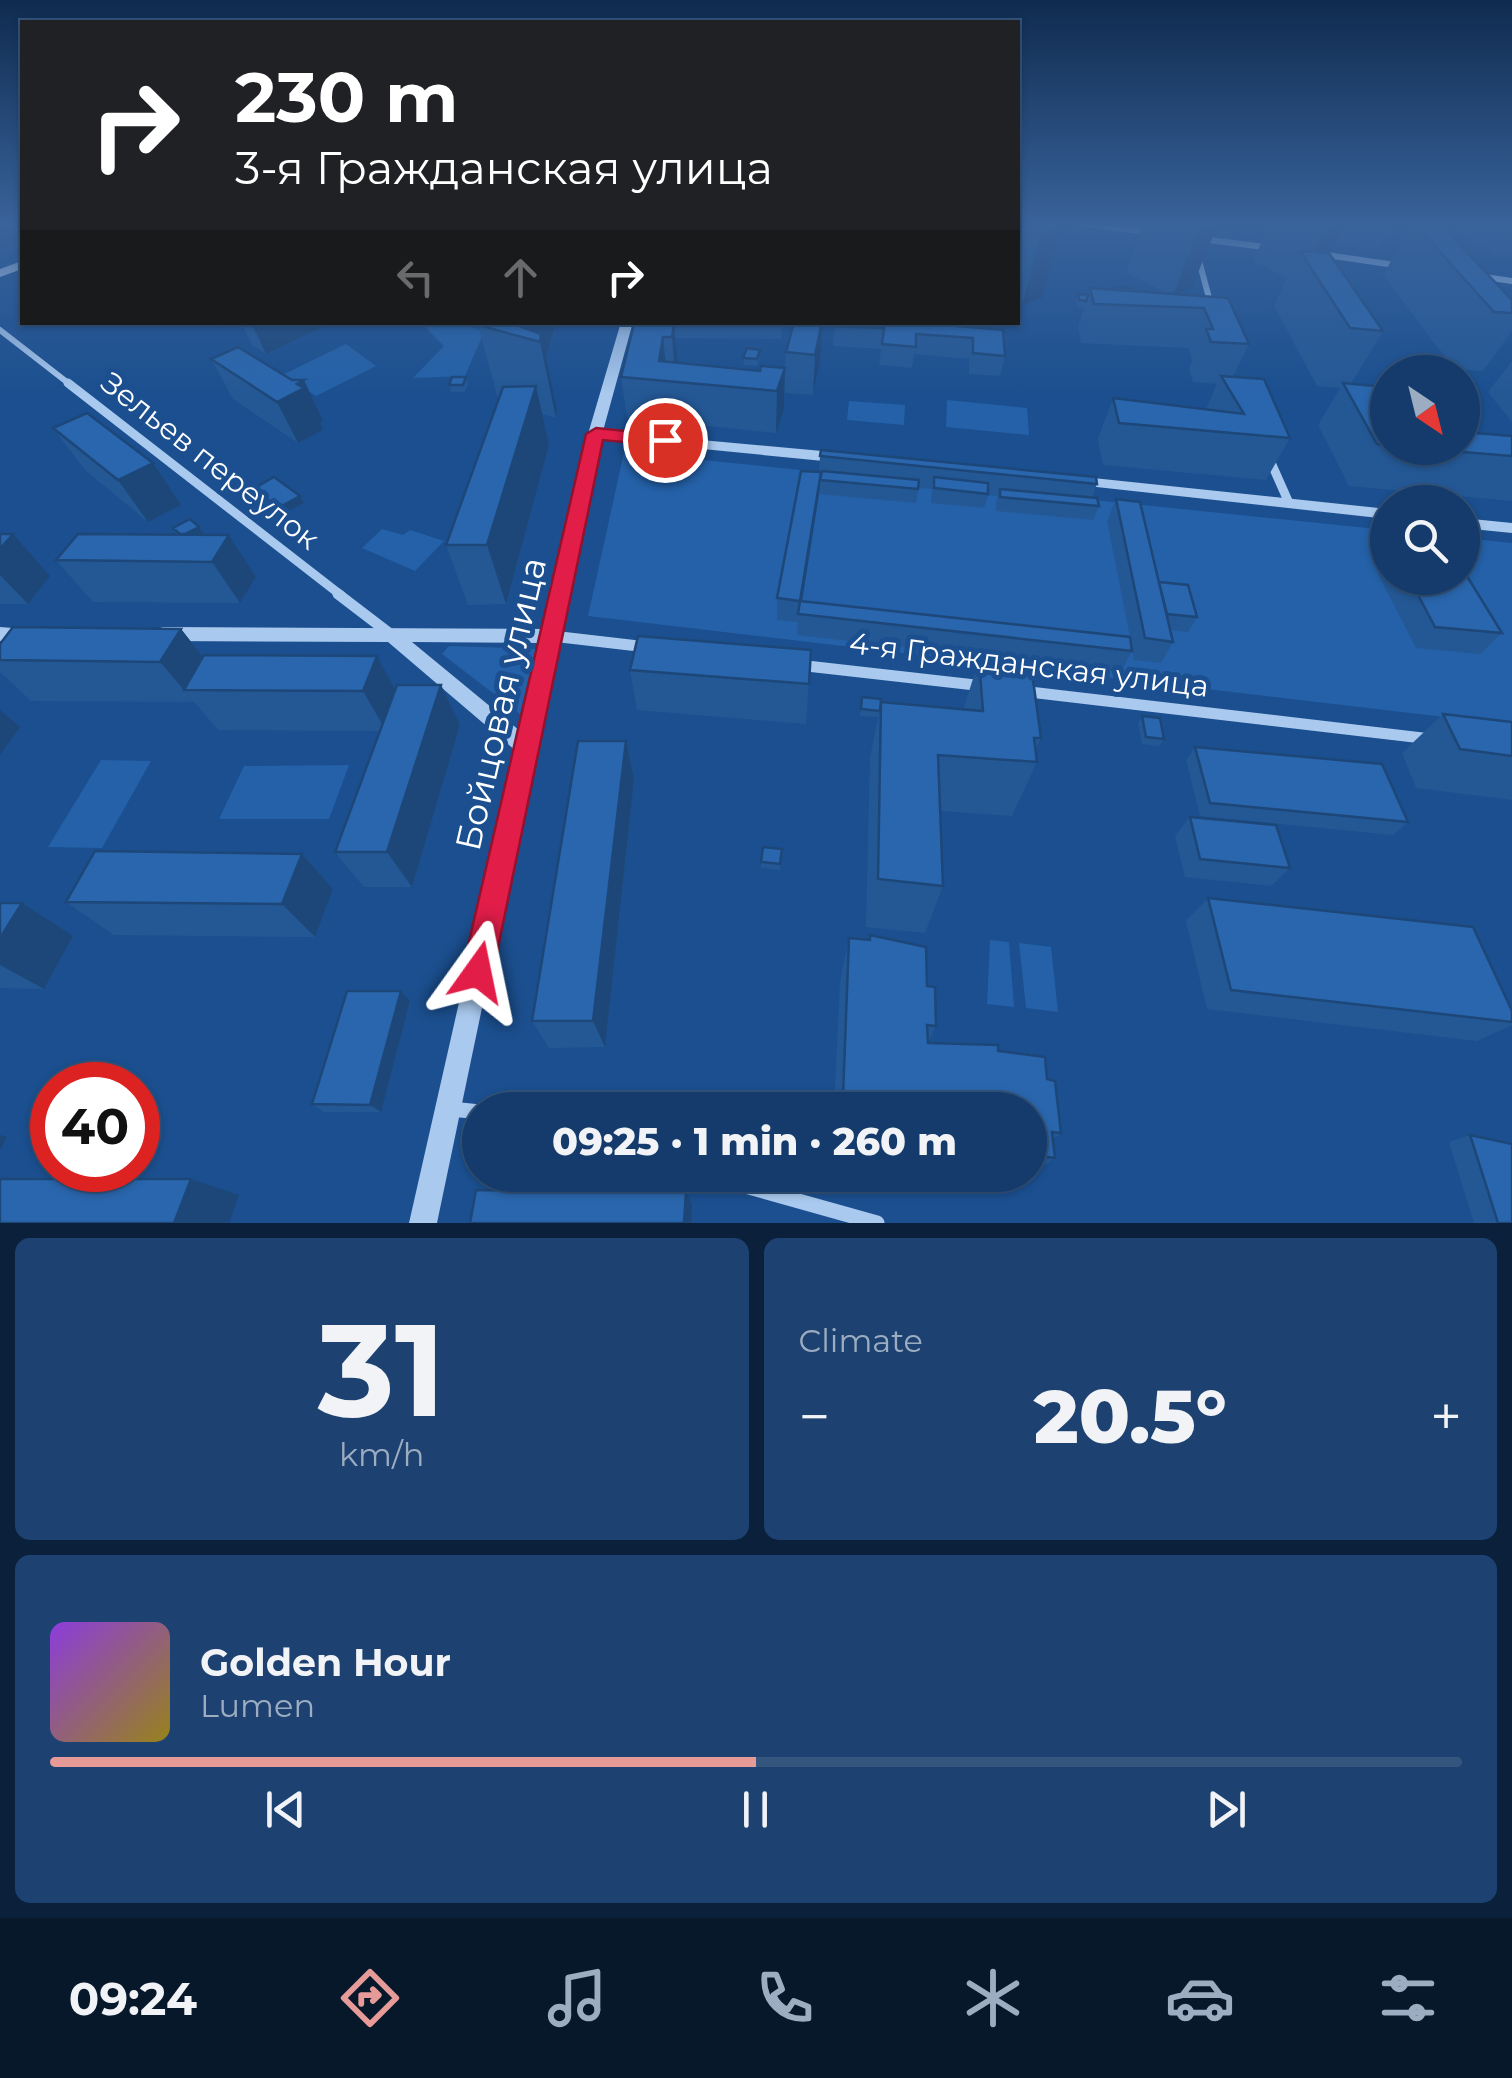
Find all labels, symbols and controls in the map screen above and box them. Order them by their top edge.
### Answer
text: 230 m [235,54,459,140]
icon: right [70,60,200,190]
text: 3-я Гражданская улица [235,140,773,195]
icon: left [388,250,443,305]
icon: ahead [493,250,548,305]
icon: right [598,250,653,305]
north arrow [1370,355,1480,465]
map controls [1370,355,1480,595]
street label: Зельев переулок [94,364,327,558]
pin [623,398,708,483]
icon: arrive [638,413,693,468]
button: search [1370,485,1480,595]
street label: Бойцовая улица [446,553,555,855]
street label: 4-я Гражданская улица [847,624,1211,705]
position arrow [426,920,530,1024]
speed limit sign: 40 [30,1062,160,1192]
text: 09:25 · 1 min · 260 m [552,1118,957,1165]
text: 31 [318,1290,446,1449]
text: Climate [799,1321,923,1360]
text: 20.5° [1034,1370,1227,1462]
text: − [799,1383,830,1450]
text: + [1430,1383,1462,1450]
text: km/h [339,1435,424,1474]
text: Golden Hour [200,1639,451,1686]
text: Lumen [200,1686,315,1725]
icon: previous [258,1782,313,1837]
icon: pause [728,1782,783,1837]
icon: next [1199,1782,1254,1837]
icon: directions [335,1963,405,2033]
icon: music [542,1963,612,2033]
icon: phone [750,1963,820,2033]
icon: climate [958,1963,1028,2033]
icon: car [1165,1963,1235,2033]
icon: filters [1373,1963,1443,2033]
text: 09:24 [69,1971,197,2026]

